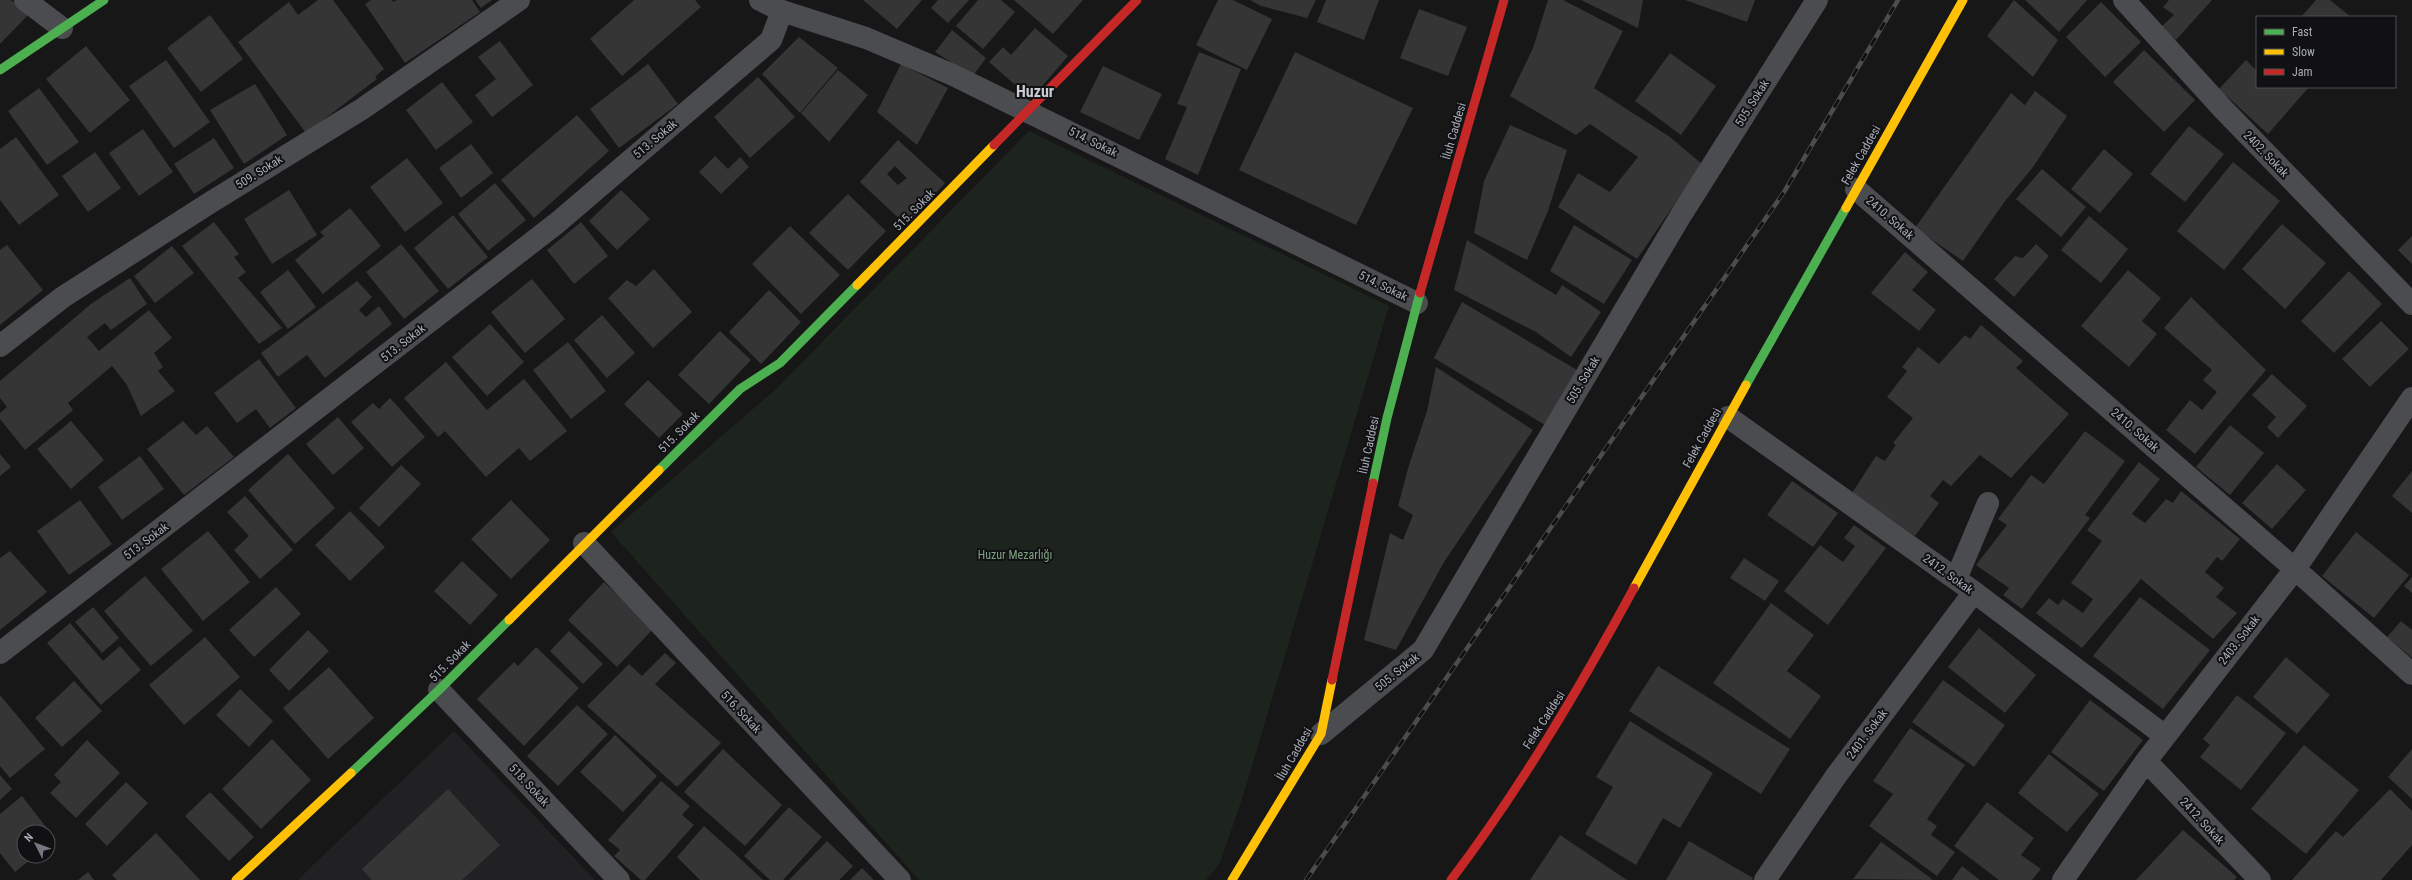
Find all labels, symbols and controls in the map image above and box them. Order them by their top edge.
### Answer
legend [2256,16,2396,88]
text: Fast [2292,25,2313,39]
text: Slow [2292,45,2315,59]
text: Jam [2292,65,2313,79]
street label: 505. Sokak [1732,77,1772,129]
district label: Huzur [1016,82,1054,101]
street label: İluh Caddesi [1438,101,1469,161]
street label: 513. Sokak [630,116,680,161]
street label: Felek Caddesi [1838,123,1884,187]
street label: 514. Sokak [1066,124,1120,160]
street label: 2402. Sokak [2241,128,2292,180]
street label: 509. Sokak [233,152,285,192]
street label: 515. Sokak [890,186,938,234]
street label: 2410. Sokak [1863,194,1917,243]
street label: 514. Sokak [1356,268,1410,304]
street label: 513. Sokak [378,321,428,365]
street label: 505. Sokak [1563,353,1603,406]
street label: Felek Caddesi [1680,406,1724,470]
street label: 2410. Sokak [2108,406,2162,455]
street label: 515. Sokak [655,408,703,456]
street label: İluh Caddesi [1355,415,1382,475]
street label: 513. Sokak [121,519,172,562]
park label: Huzur Mezarlığı [978,548,1052,562]
street label: 2412. Sokak [1920,551,1976,597]
street label: 2403. Sokak [2215,612,2263,667]
street label: 515. Sokak [426,637,474,685]
street label: 505. Sokak [1372,650,1422,694]
street label: 516. Sokak [718,688,764,736]
street label: Felek Caddesi [1520,688,1568,752]
street label: 2401. Sokak [1844,706,1891,762]
street label: İluh Caddesi [1272,725,1315,783]
street label: 518. Sokak [506,761,552,809]
street label: 2412. Sokak [2177,795,2227,848]
north arrow [16,824,56,864]
text: N [22,831,36,845]

